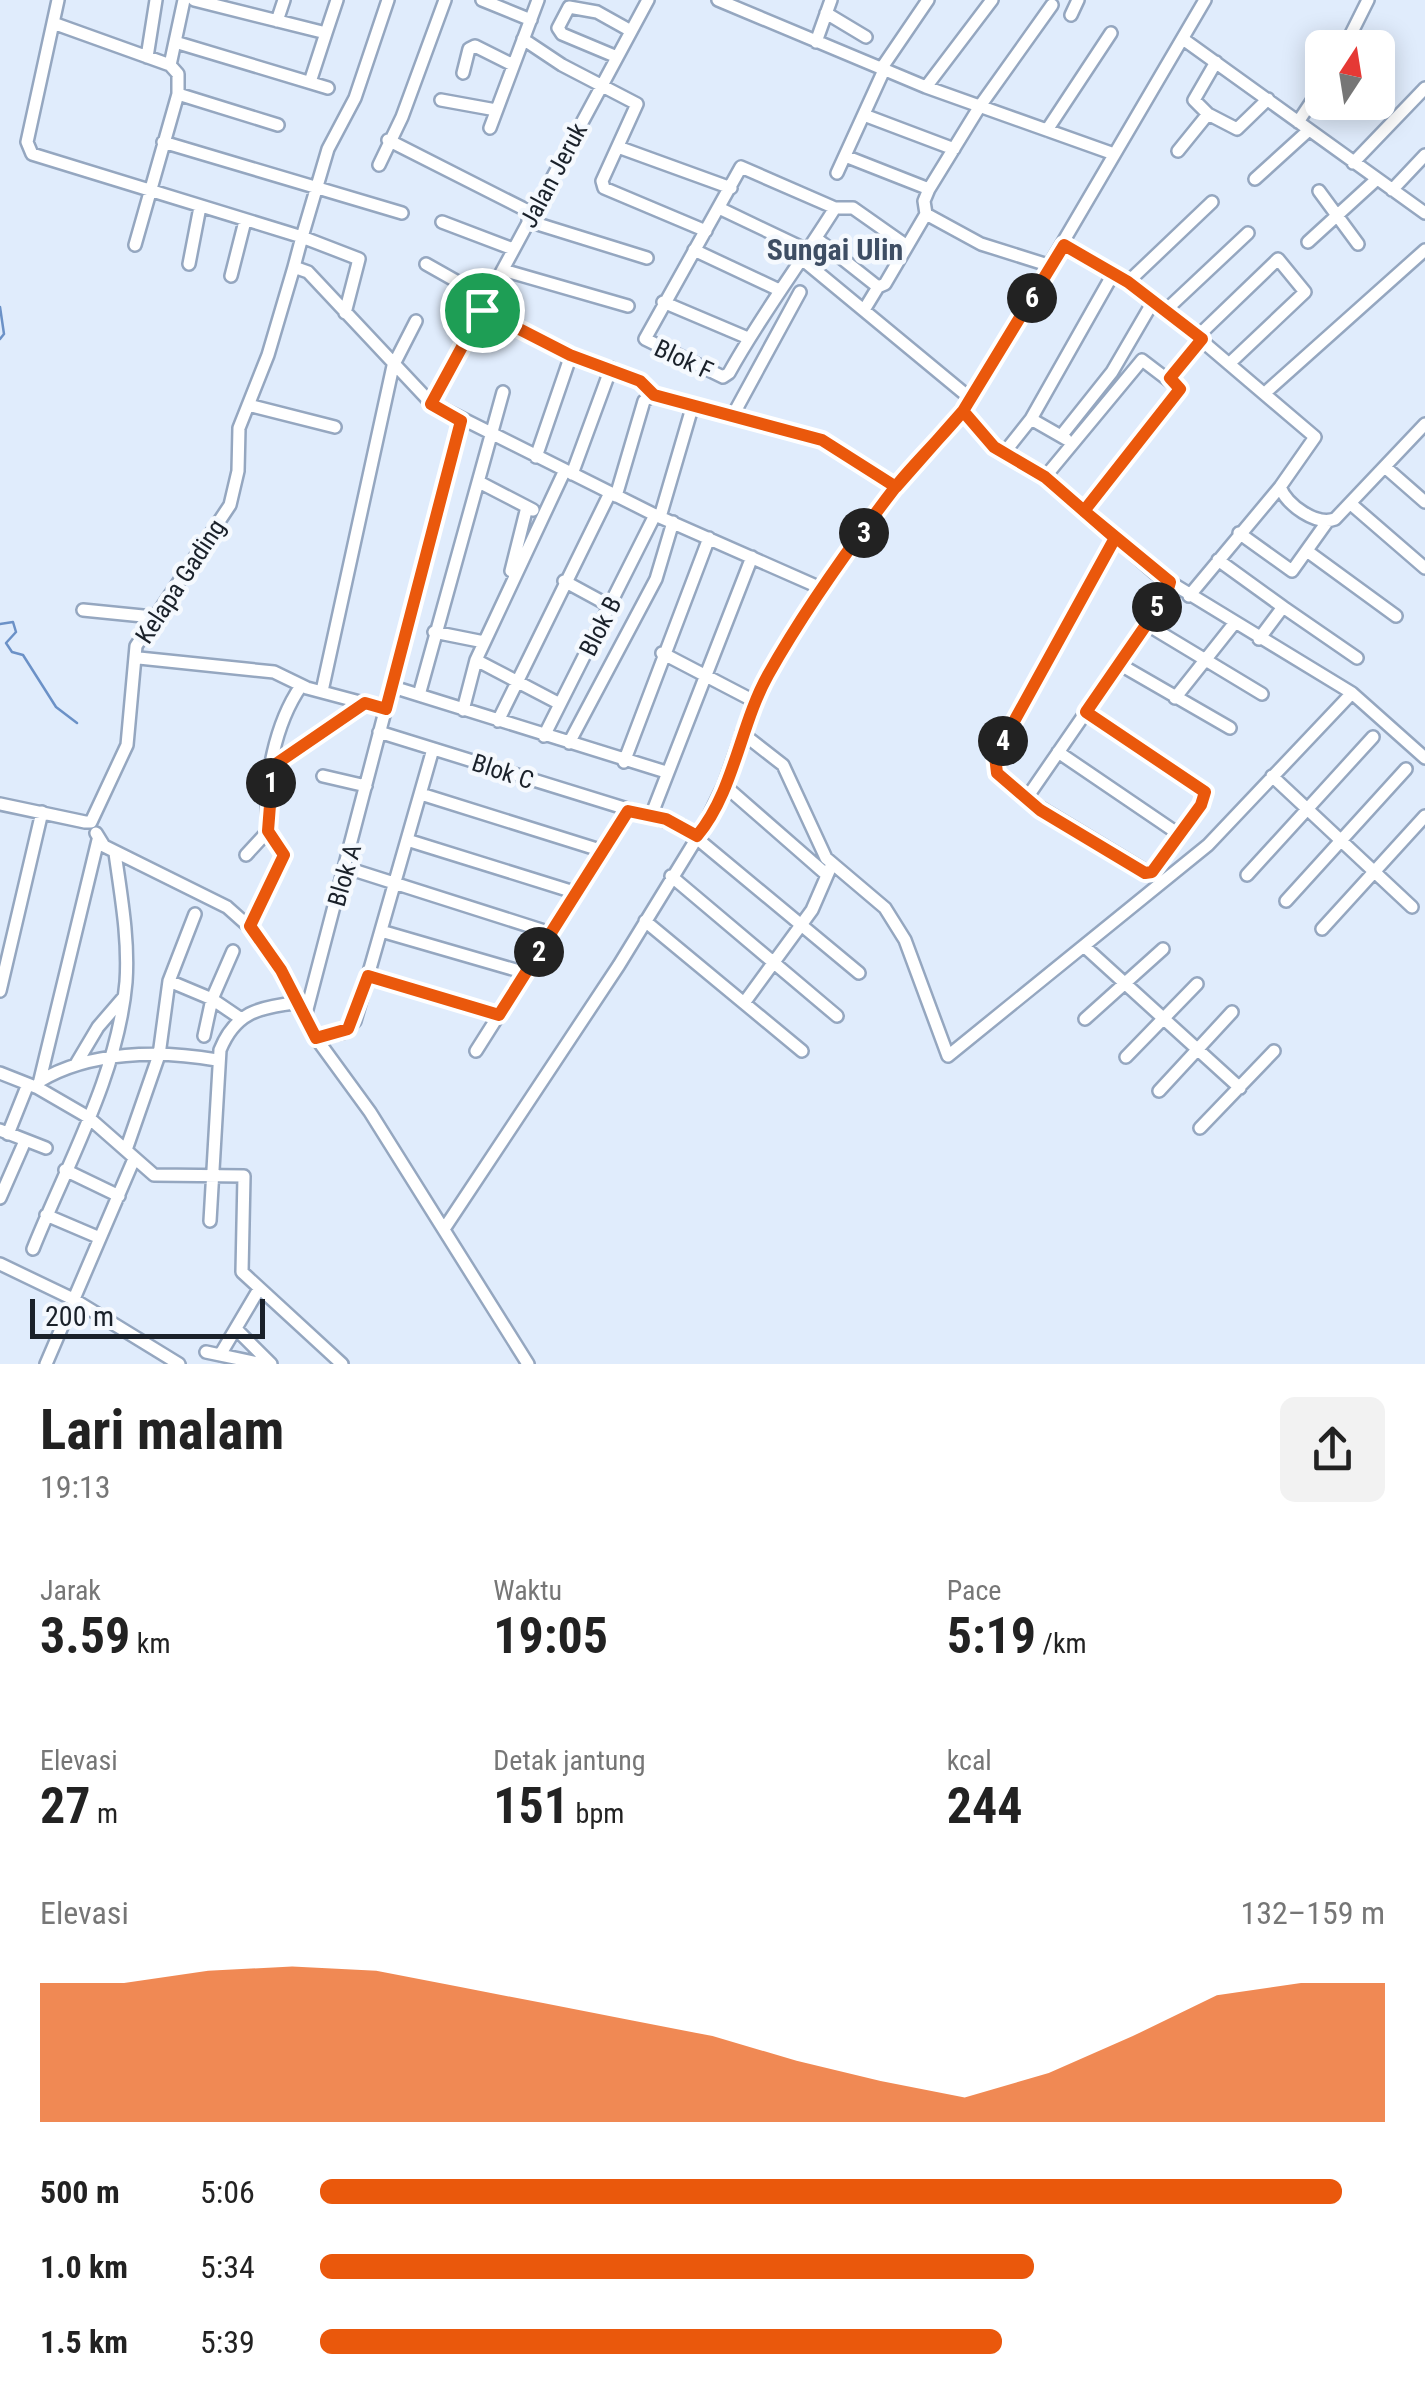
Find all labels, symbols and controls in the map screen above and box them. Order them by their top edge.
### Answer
north arrow [1305,30,1395,120]
map controls [1305,30,1395,120]
street label: Jalan Jeruk [514,117,593,233]
district label: Sungai Ulin [767,232,903,267]
pin [440,268,525,353]
pin: 6 [1007,273,1057,323]
text: 6 [1025,281,1039,314]
icon: arrive [455,283,510,338]
street label: Blok F [650,333,718,385]
pin: 3 [839,508,889,558]
street label: Kelapa Gading [130,514,231,649]
text: 3 [857,516,871,549]
pin: 5 [1132,582,1182,632]
text: 5 [1150,590,1164,623]
street label: Blok B [573,592,628,661]
pin: 4 [978,716,1028,766]
text: 4 [996,724,1010,757]
street label: Blok C [468,748,537,795]
pin: 1 [246,758,296,808]
text: 1 [264,766,278,799]
street label: Blok A [322,841,367,910]
pin: 2 [514,927,564,977]
text: 2 [532,935,546,968]
scale bar [30,1294,265,1338]
text: 200 m [45,1300,114,1333]
button: share [1280,1397,1385,1502]
text: Lari malam [40,1398,284,1462]
text: 19:13 [40,1468,111,1506]
text: Jarak [40,1574,101,1607]
text: Waktu [493,1574,562,1607]
text: Pace [947,1574,1002,1607]
text: 3.59 [40,1607,130,1665]
text: 19:05 [493,1607,608,1665]
text: 5:19 [947,1607,1036,1665]
text: km [130,1627,170,1660]
text: /km [1036,1627,1087,1660]
text: Elevasi [40,1744,118,1777]
text: Detak jantung [493,1744,646,1777]
text: kcal [947,1744,992,1777]
text: 27 [40,1777,91,1835]
text: 151 [493,1777,569,1835]
text: 244 [947,1777,1022,1835]
text: m [91,1797,118,1830]
text: bpm [569,1797,624,1830]
text: Elevasi [40,1894,129,1932]
text: 132–159 m [1240,1894,1385,1932]
text: 500 m [40,2173,120,2211]
text: 5:06 [200,2173,255,2211]
text: 1.0 km [40,2248,128,2286]
text: 5:34 [200,2248,255,2286]
text: 1.5 km [40,2323,128,2361]
text: 5:39 [200,2323,255,2361]

